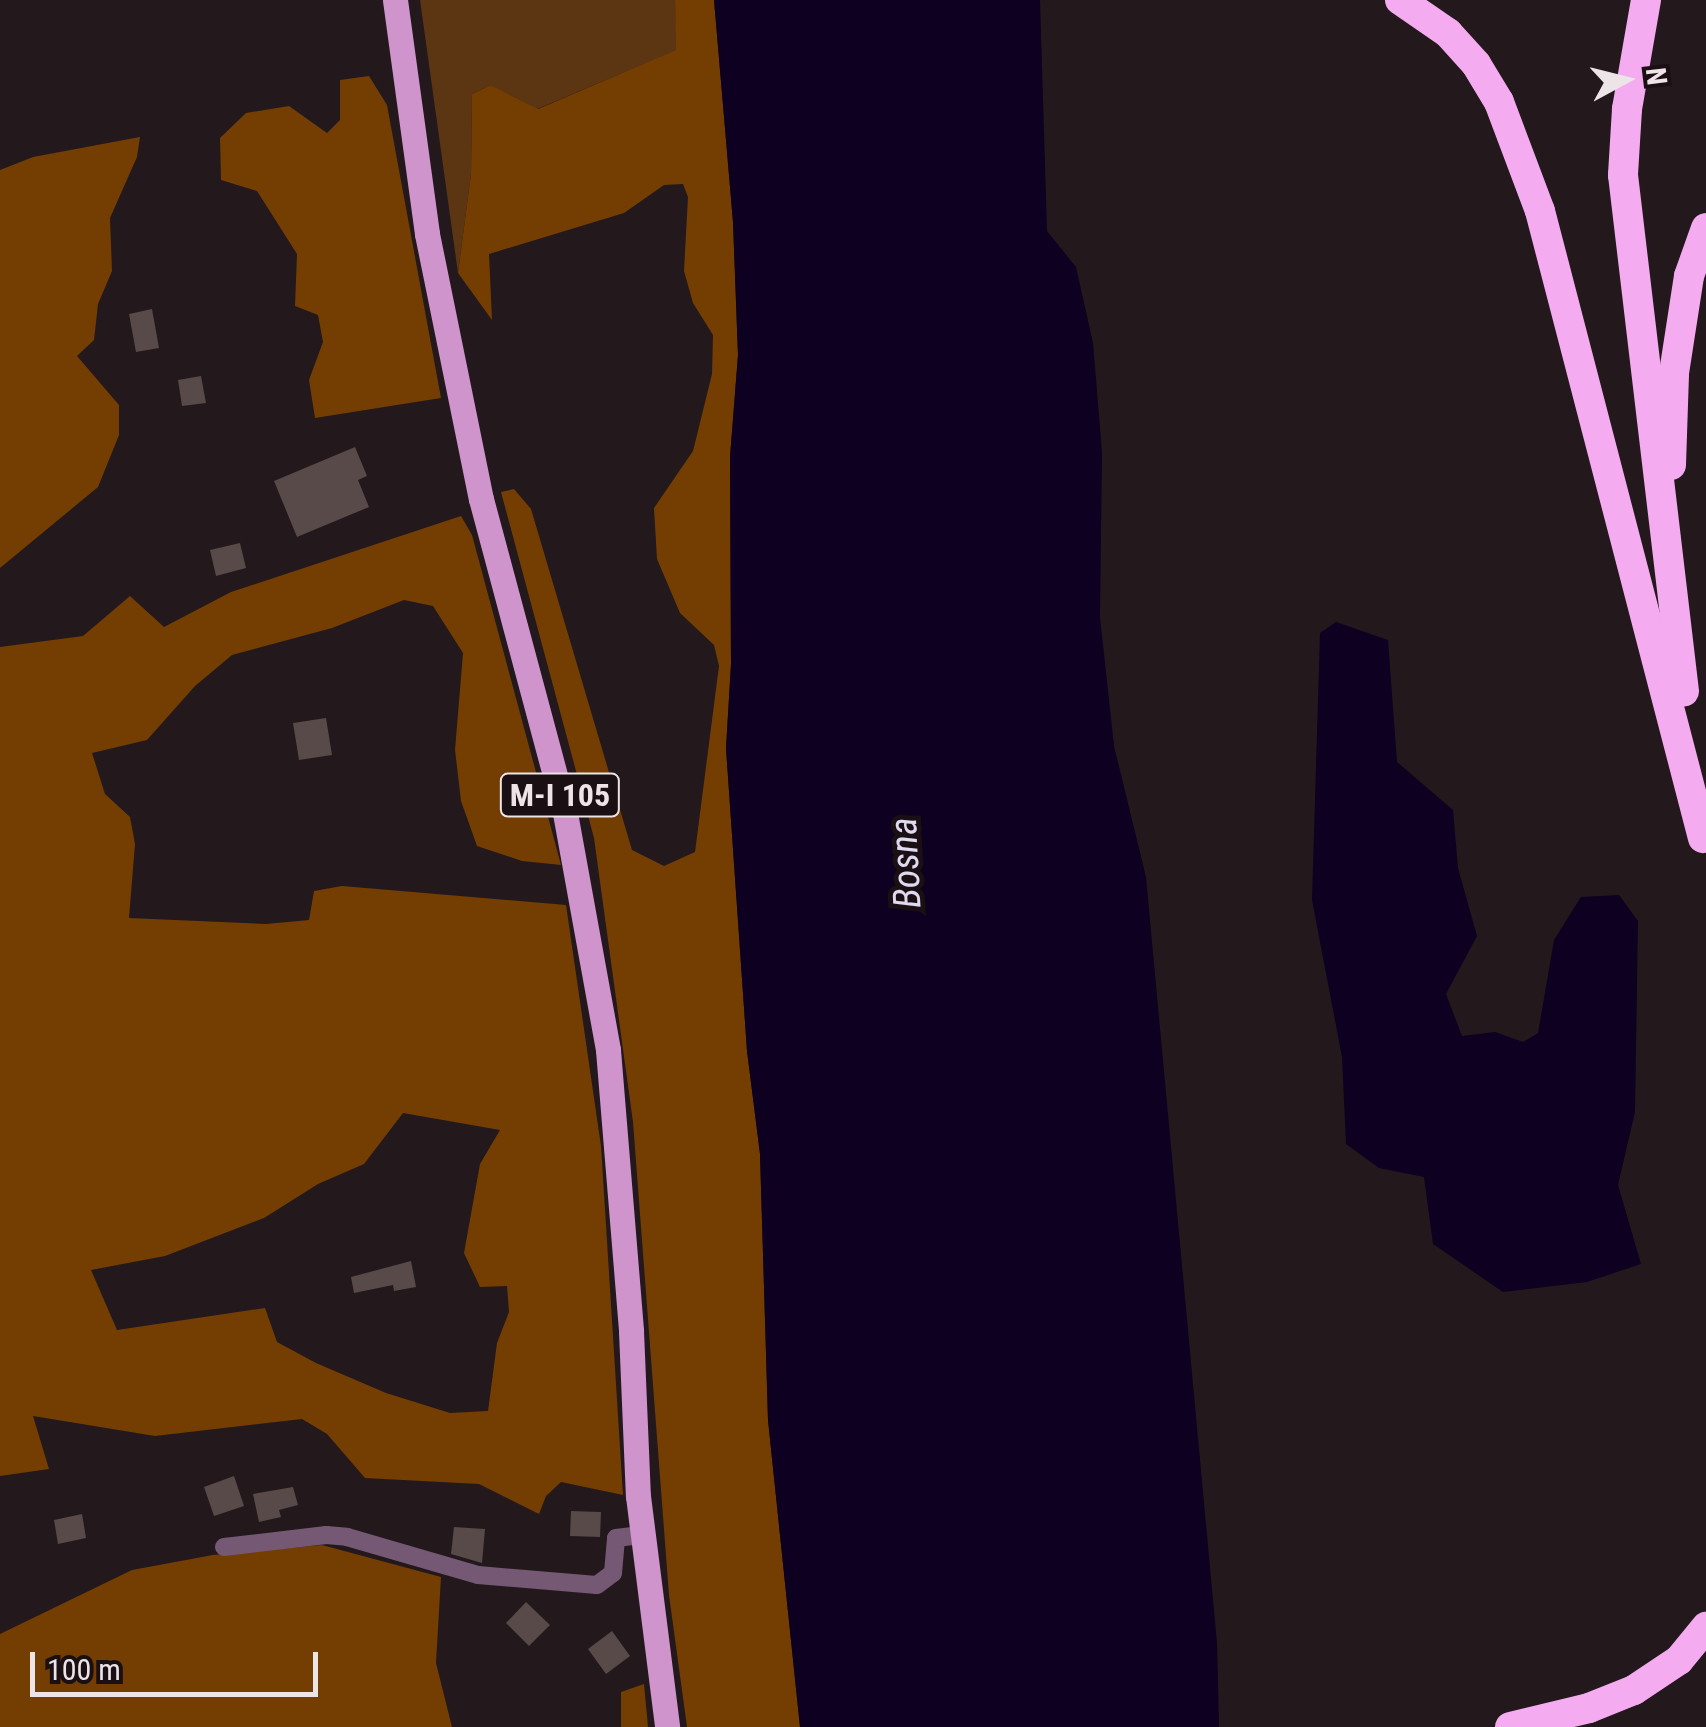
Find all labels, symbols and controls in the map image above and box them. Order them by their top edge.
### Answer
north arrow [1576,30,1676,130]
text: N [1639,66,1674,87]
road number: M-I 105 [498,768,622,822]
water label: Bosna [881,816,931,910]
scale bar [35,1632,322,1694]
text: 100 m [47,1652,121,1687]

